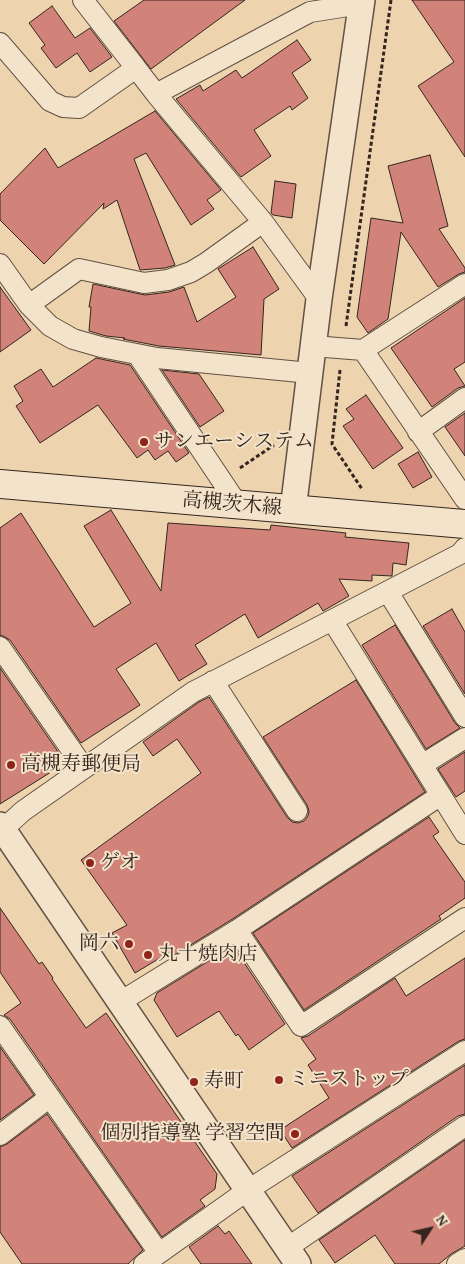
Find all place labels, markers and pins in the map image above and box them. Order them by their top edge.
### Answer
place label: サンエーシステム [154,430,314,454]
marker: サンエーシステム [138,436,150,448]
place label: 高槻寿郵便局 [21,753,141,777]
marker: 高槻寿郵便局 [5,759,17,771]
place label: ゲオ [100,851,140,875]
marker: ゲオ [84,857,96,869]
place label: 岡六 [79,932,119,956]
marker: 岡六 [123,938,135,950]
place label: 丸十焼肉店 [158,943,258,967]
marker: 丸十焼肉店 [142,949,154,961]
place label: ミニストップ [289,1068,409,1092]
place label: 寿町 [204,1070,244,1094]
marker: ミニストップ [273,1074,285,1086]
marker: 寿町 [188,1076,200,1088]
place label: 個別指導塾 学習空間 [101,1122,285,1146]
marker: 個別指導塾 学習空間 [289,1128,301,1140]

